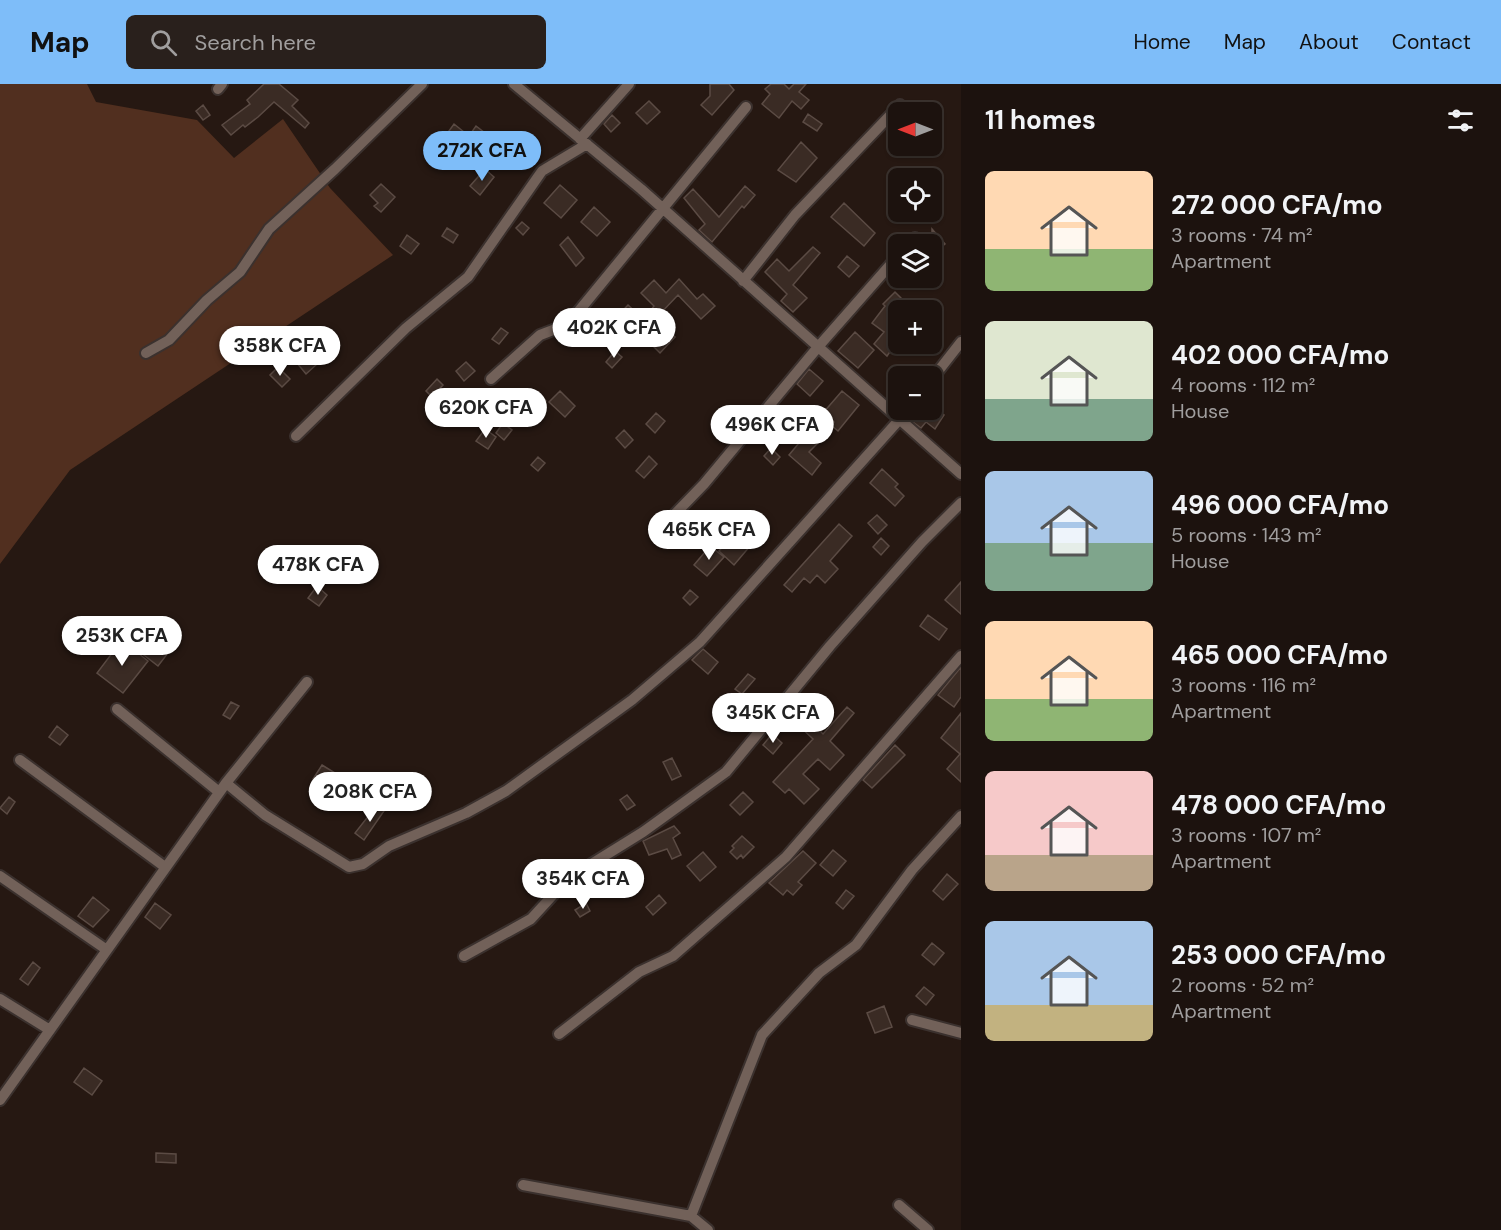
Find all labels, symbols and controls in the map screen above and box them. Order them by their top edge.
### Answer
search box [126,15,546,69]
text: Map [30,24,90,61]
icon: search [147,26,180,59]
text: Search here [195,28,316,57]
text: Home [1133,28,1191,56]
text: Map [1224,28,1266,56]
text: About [1299,28,1359,56]
text: Contact [1392,28,1471,56]
north arrow [888,102,942,156]
map controls [888,102,942,420]
text: 11 homes [985,103,1096,137]
icon: filters [1444,104,1477,137]
pin: 272K CFA [420,131,544,182]
text: 272K CFA [437,137,527,163]
button: locate [888,168,942,222]
text: 272 000 CFA/mo [1171,188,1383,222]
icon: home [1033,195,1105,267]
text: 3 rooms · 74 m² [1171,222,1313,248]
button: layers [888,234,942,288]
text: Apartment [1171,248,1271,274]
button: + [888,300,942,354]
pin: 402K CFA [552,308,676,359]
text: 402K CFA [567,314,661,340]
pin: 358K CFA [218,326,342,377]
text: 358K CFA [233,332,327,358]
text: 402 000 CFA/mo [1171,338,1389,372]
icon: home [1033,345,1105,417]
button: − [888,366,942,420]
text: 4 rooms · 112 m² [1171,372,1315,398]
pin: 620K CFA [424,388,548,439]
text: 620K CFA [439,394,533,420]
text: House [1171,398,1229,424]
pin: 496K CFA [710,405,834,456]
text: 496K CFA [725,411,819,437]
text: 496 000 CFA/mo [1171,488,1389,522]
icon: home [1033,495,1105,567]
pin: 465K CFA [647,510,771,561]
text: 465K CFA [662,516,756,542]
text: 5 rooms · 143 m² [1171,522,1322,548]
pin: 478K CFA [256,545,380,596]
text: House [1171,548,1229,574]
text: 478K CFA [272,551,364,577]
pin: 253K CFA [60,616,184,667]
text: 253K CFA [76,622,168,648]
text: 465 000 CFA/mo [1171,638,1388,672]
icon: home [1033,645,1105,717]
text: 3 rooms · 116 m² [1171,672,1316,698]
pin: 345K CFA [711,693,835,744]
text: Apartment [1171,698,1271,724]
text: 345K CFA [726,699,820,725]
pin: 208K CFA [308,772,432,823]
text: 208K CFA [323,778,417,804]
text: 478 000 CFA/mo [1171,788,1386,822]
icon: home [1033,795,1105,867]
text: 3 rooms · 107 m² [1171,822,1321,848]
text: Apartment [1171,848,1271,874]
pin: 354K CFA [521,859,645,910]
text: 354K CFA [536,865,630,891]
text: 253 000 CFA/mo [1171,938,1386,972]
icon: home [1033,945,1105,1017]
text: 2 rooms · 52 m² [1171,972,1314,998]
text: Apartment [1171,998,1271,1024]

